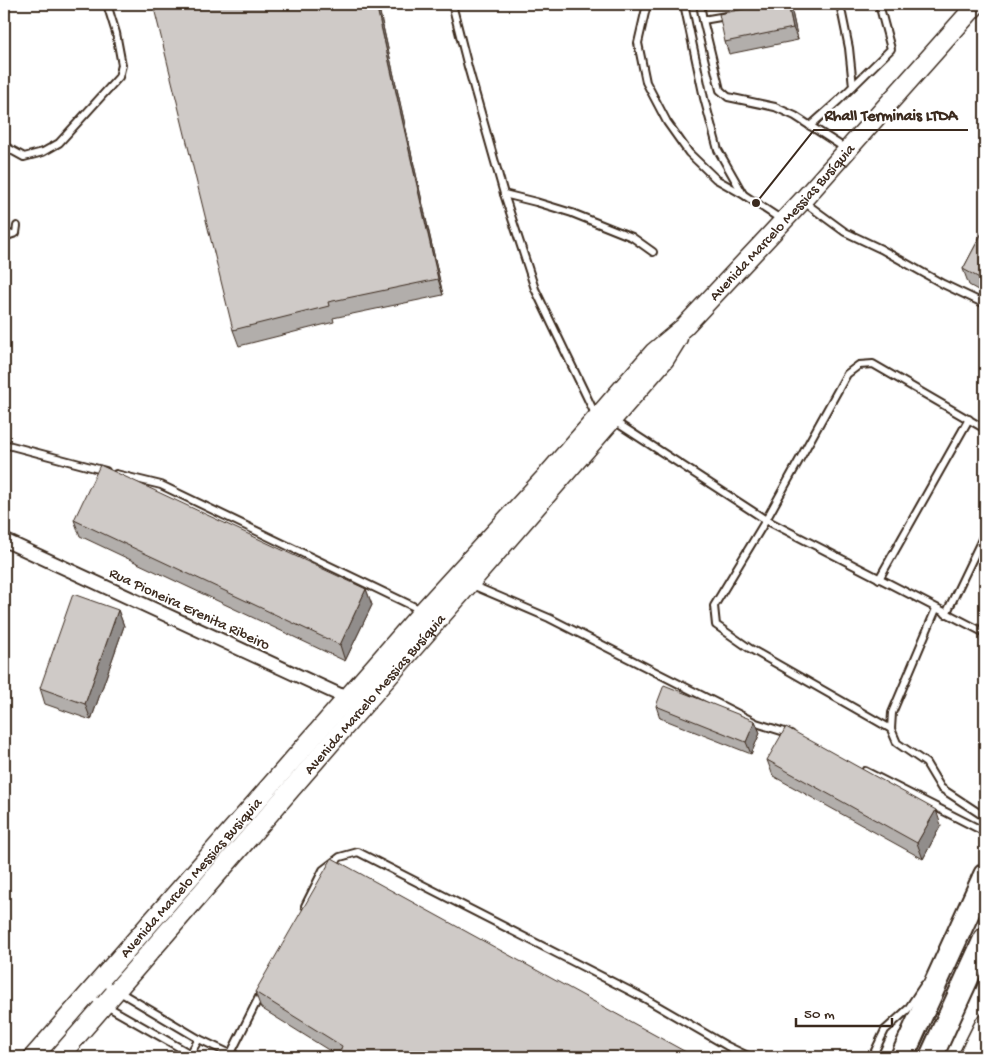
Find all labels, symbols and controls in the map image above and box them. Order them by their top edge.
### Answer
callout: Rhall Terminais LTDA [814,99,968,130]
text: Rhall Terminais LTDA [823,108,959,127]
street label: Avenida Marcelo Messias Busíquia [706,140,860,305]
street label: Rua Pioneira Erenita Ribeiro [106,565,273,655]
street label: Avenida Marcelo Messias Busíquia [301,610,451,779]
street label: Avenida Marcelo Messias Busiquia [117,794,267,962]
scale bar [796,996,893,1028]
text: 50 m [804,1006,835,1024]

